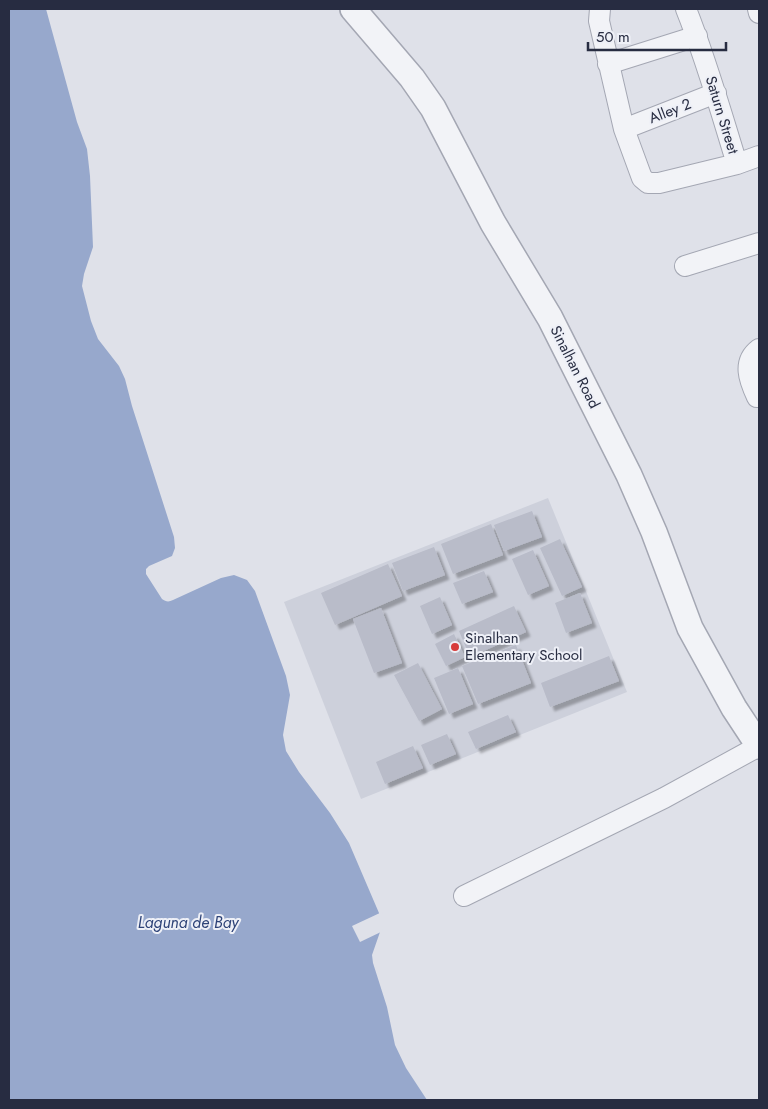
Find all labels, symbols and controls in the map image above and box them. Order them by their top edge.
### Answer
scale bar [588,20,726,52]
text: 50 m [596,26,630,48]
street label: Saturn Street [700,73,744,157]
street label: Alley 2 [646,93,694,129]
street label: Sinalhan Road [545,322,605,412]
place label: Sinalhan Elementary School [465,627,582,666]
marker: Sinalhan Elementary School [449,641,461,653]
water label: Laguna de Bay [138,911,239,934]

